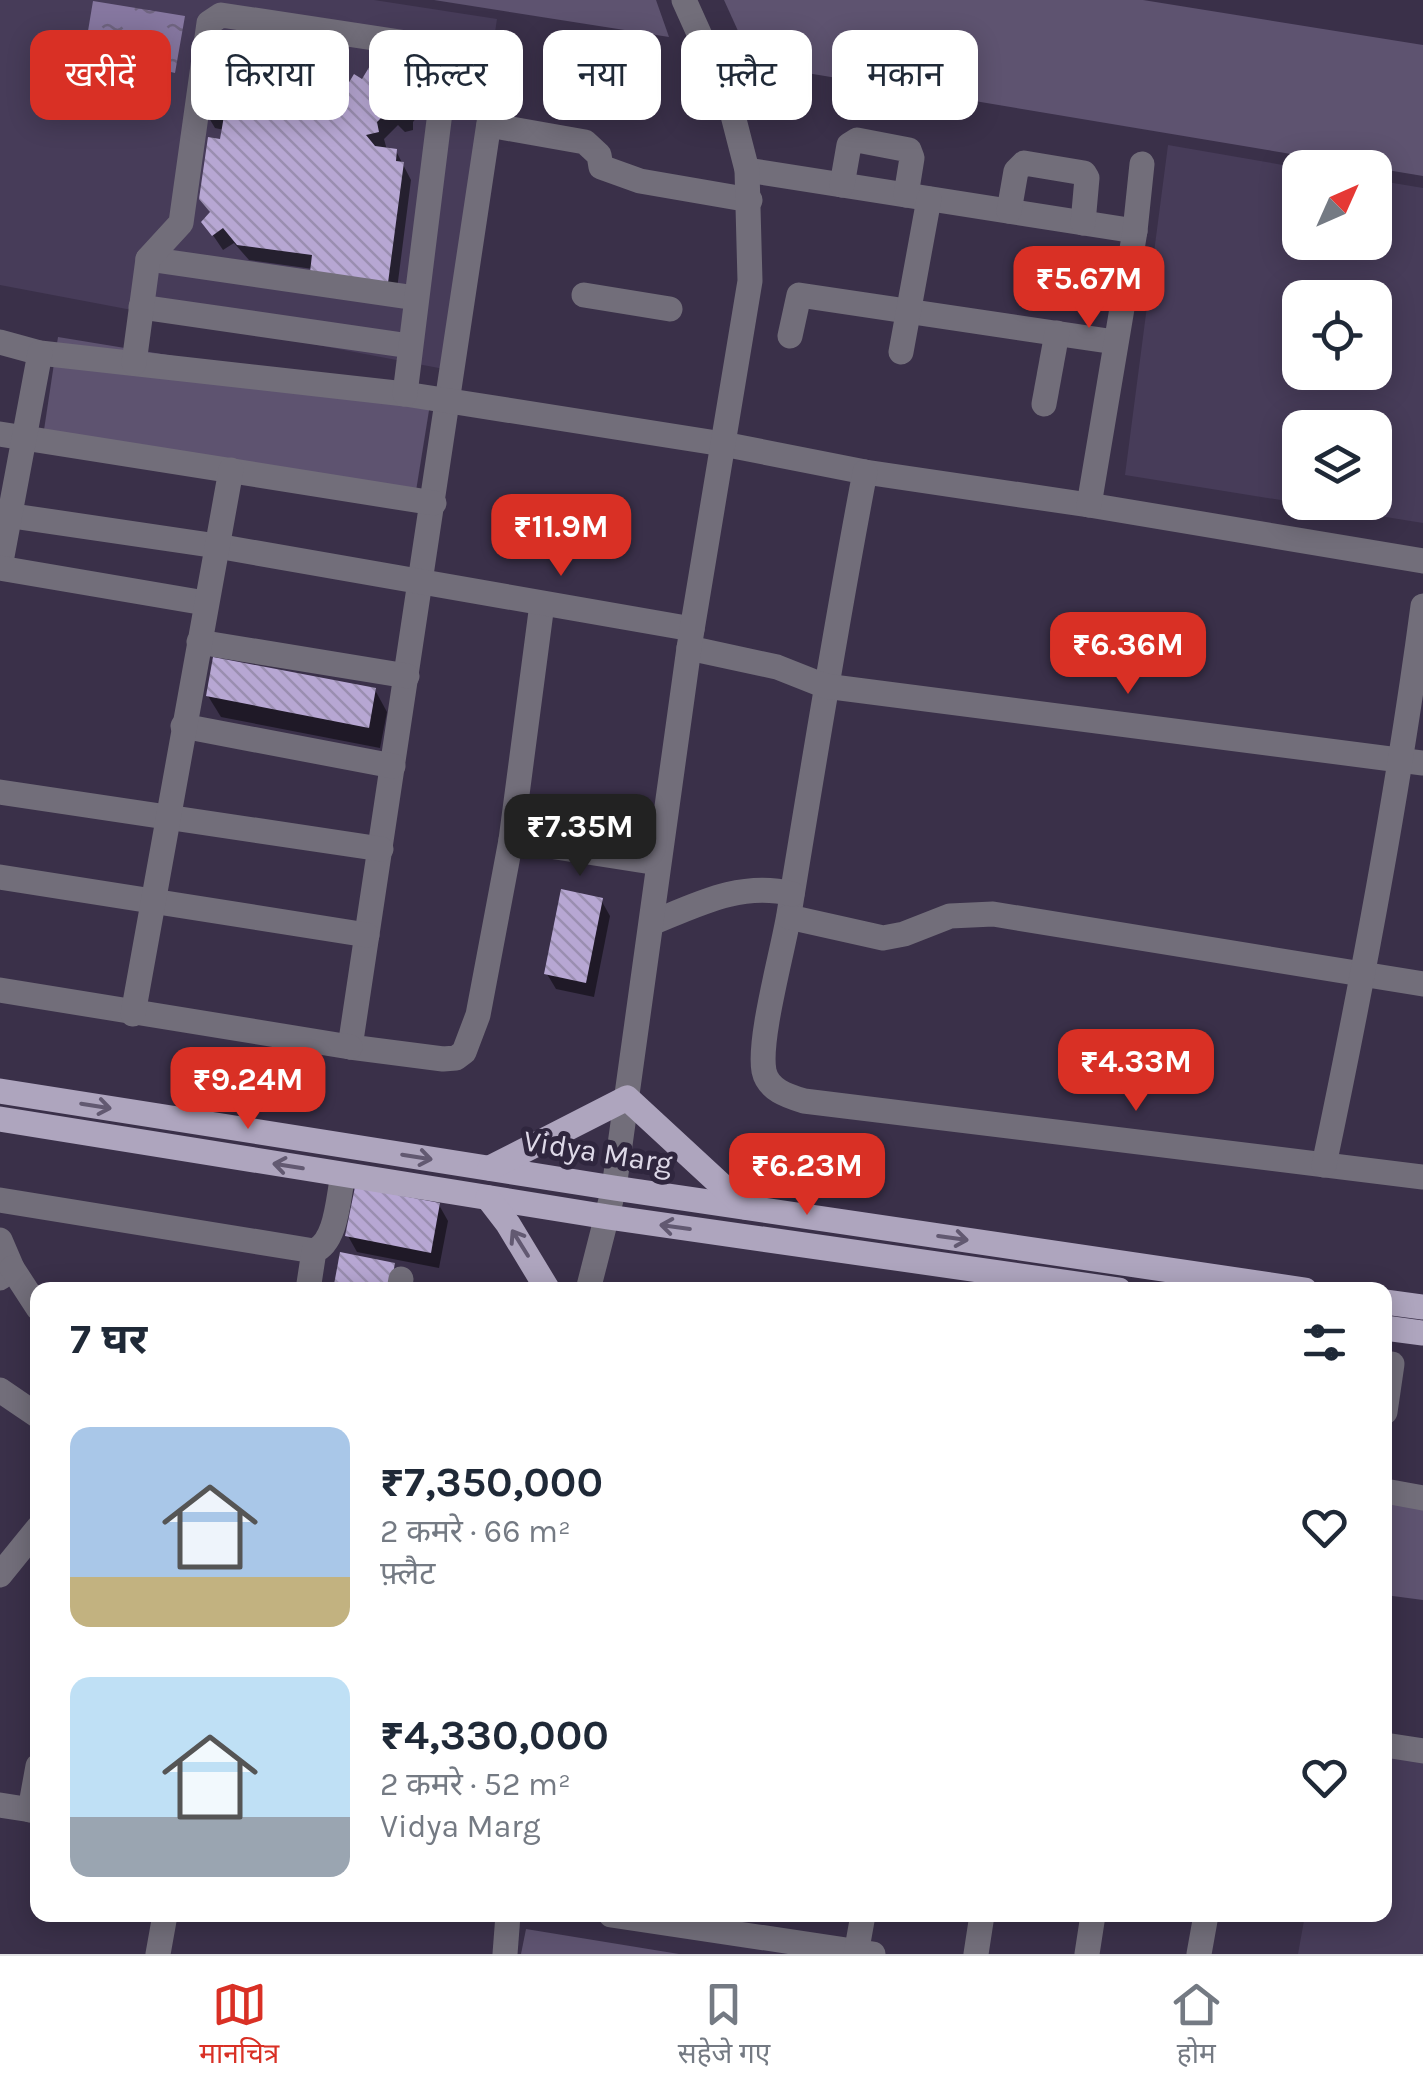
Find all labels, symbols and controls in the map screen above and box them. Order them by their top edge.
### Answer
chip: खरीदें [30,30,171,120]
chip: किराया [191,30,349,120]
chip: फ़िल्टर [369,30,523,120]
chip: नया [543,30,661,120]
chip: फ़्लैट [681,30,812,120]
chip: मकान [832,30,978,120]
north arrow [1282,150,1392,260]
map controls [1282,150,1392,520]
pin: ₹5.67M [1008,246,1170,331]
text: ₹5.67M [1035,260,1143,297]
button: locate [1282,280,1392,390]
button: layers [1282,410,1392,520]
pin: ₹11.9M [480,494,642,579]
text: ₹11.9M [513,508,609,545]
pin: ₹6.36M [1047,612,1209,697]
text: ₹6.36M [1072,626,1184,663]
pin: ₹7.35M [499,794,661,879]
text: ₹7.35M [526,808,634,845]
pin: ₹4.33M [1055,1029,1217,1114]
text: ₹4.33M [1080,1043,1192,1080]
pin: ₹9.24M [167,1047,329,1132]
text: ₹9.24M [192,1061,304,1098]
one-way arrow [80,1097,112,1116]
street label: Vidya Marg [521,1122,675,1182]
pin: ₹6.23M [726,1133,888,1218]
text: ₹6.23M [751,1147,863,1184]
one-way arrow [401,1148,433,1167]
one-way arrow [272,1156,304,1175]
one-way arrow [660,1218,692,1236]
one-way arrow [510,1229,530,1257]
one-way arrow [936,1229,968,1248]
text: 7 घर [70,1314,147,1364]
icon: filters [1297,1315,1352,1370]
text: ₹7,350,000 [380,1457,603,1507]
icon: home [150,1467,270,1587]
icon: heart [1297,1500,1352,1555]
text: 2 कमरे · 66 m² [380,1513,571,1550]
text: फ़्लैट [380,1555,435,1592]
text: ₹4,330,000 [380,1710,609,1760]
icon: home [150,1717,270,1837]
icon: heart [1297,1750,1352,1805]
text: 2 कमरे · 52 m² [380,1766,571,1803]
text: Vidya Marg [380,1808,540,1845]
tab: मानचित्र [199,1977,279,2074]
tab: सहेजे गए [678,1977,770,2074]
tab: होम [1169,1977,1224,2074]

